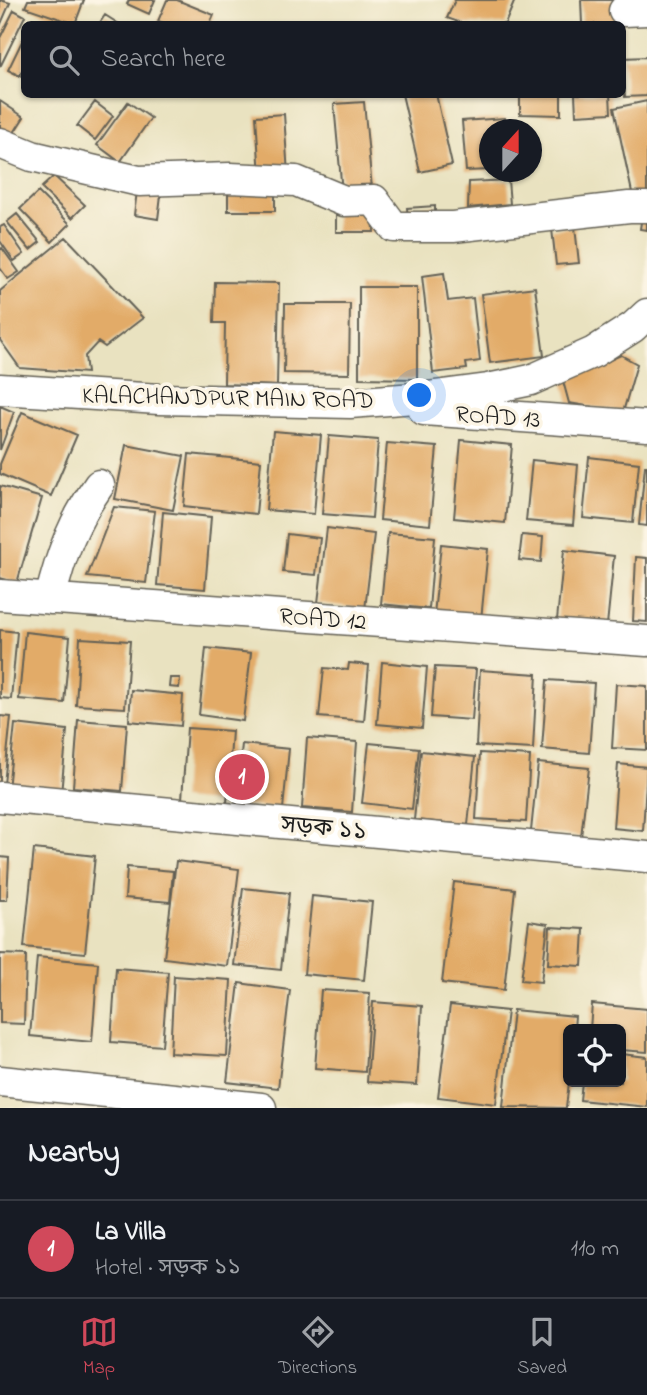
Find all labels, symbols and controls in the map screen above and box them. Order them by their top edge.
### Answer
search box [21,21,626,98]
icon: search [45,41,83,79]
text: Search here [101,41,226,79]
north arrow [479,119,542,182]
your location [402,378,436,412]
street label: KALACHANDPUR MAIN ROAD [82,379,374,420]
street label: ROAD 13 [454,398,542,439]
street label: ROAD 12 [278,600,368,641]
pin: 1 [219,751,265,803]
street label: সড়ক ১১ [279,808,368,851]
map controls [563,1024,626,1087]
button: locate [563,1024,626,1087]
text: Nearby [28,1132,120,1176]
text: La Villa [95,1214,166,1252]
text: 1 [47,1233,55,1266]
text: 110 m [571,1233,619,1266]
text: Hotel · সড়ক ১১ [95,1252,241,1285]
tab: Map [80,1313,118,1382]
tab: Directions [278,1313,357,1382]
tab: Saved [517,1313,567,1382]

